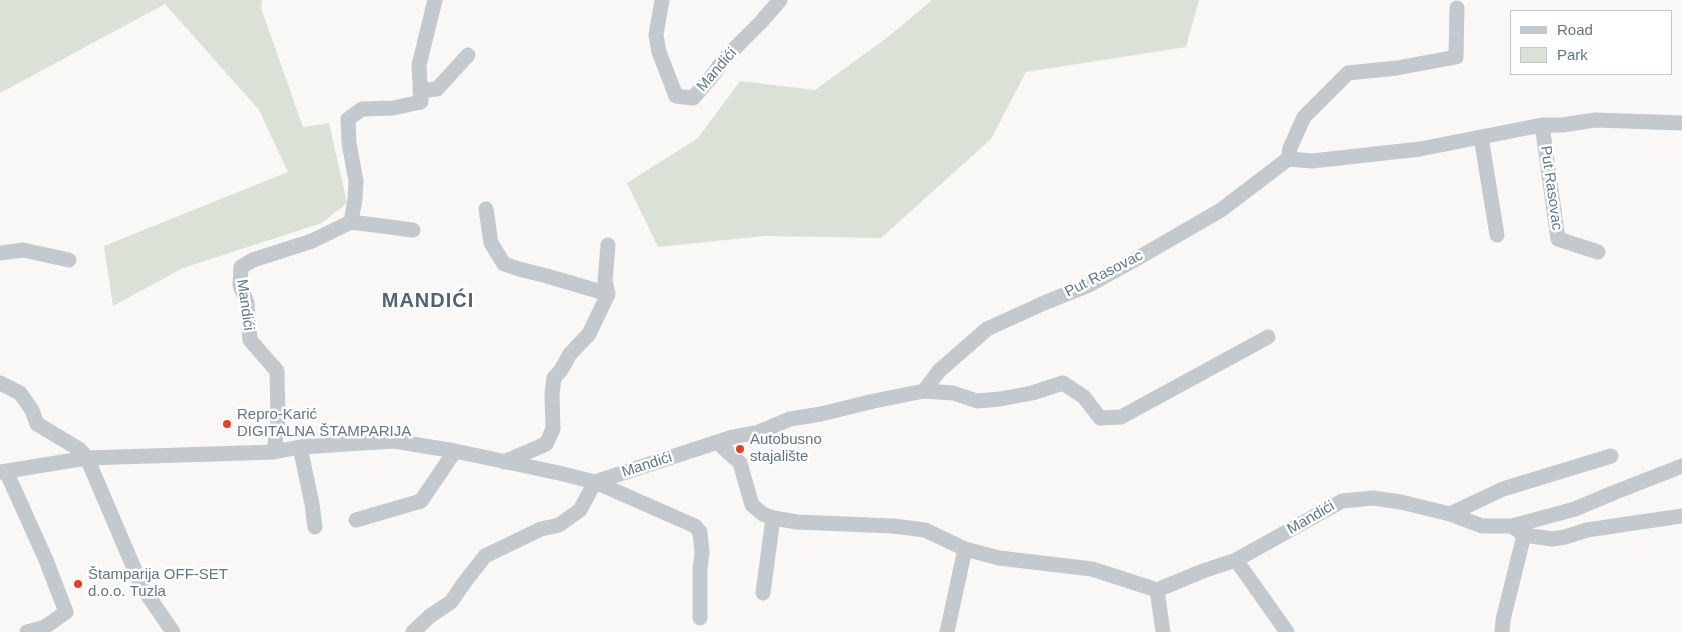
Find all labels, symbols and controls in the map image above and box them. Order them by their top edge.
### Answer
legend [1510,10,1672,75]
text: Road [1557,21,1593,38]
street label: Mandići [693,45,741,95]
text: Park [1557,46,1588,63]
street label: Put Rasovac [1536,145,1566,231]
street label: Put Rasovac [1062,247,1146,301]
street label: Mandići [232,278,258,332]
district label: MANDIĆI [381,289,475,313]
place label: Repro-Karić DIGITALNA ŠTAMPARIJA [237,406,411,441]
marker: Repro-Karić DIGITALNA ŠTAMPARIJA [221,418,233,430]
place label: Autobusno stajalište [750,431,822,466]
marker: Autobusno stajalište [734,443,746,455]
street label: Mandići [620,448,674,482]
street label: Mandići [1284,497,1338,539]
place label: Štamparija OFF-SET d.o.o. Tuzla [88,566,228,601]
marker: Štamparija OFF-SET d.o.o. Tuzla [72,578,84,590]

